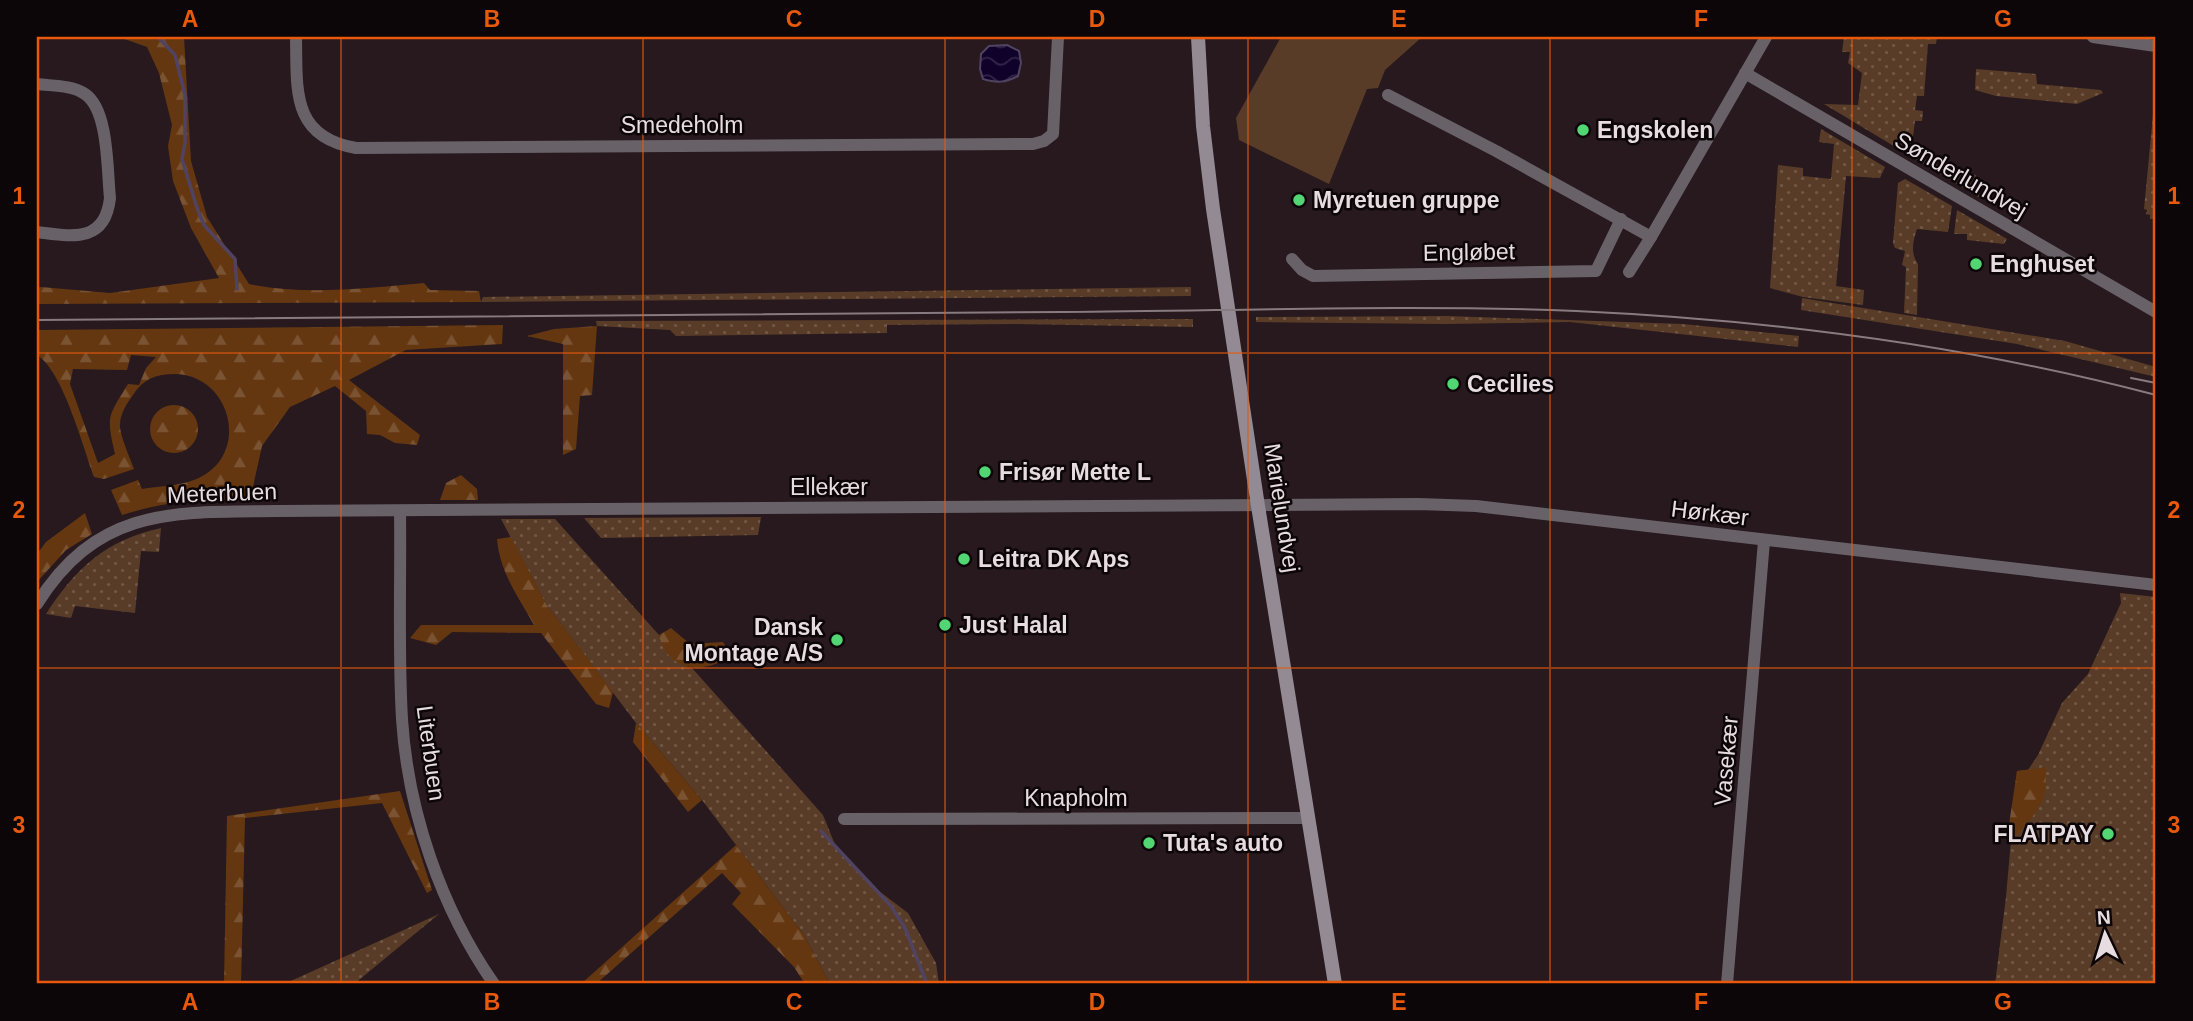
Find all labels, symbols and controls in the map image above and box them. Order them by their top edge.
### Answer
text: A [182,6,198,32]
text: B [484,6,500,32]
text: C [786,6,802,32]
text: D [1089,6,1105,32]
text: E [1391,6,1407,32]
text: F [1694,6,1708,32]
text: G [1994,6,2012,32]
street label: Smedeholm [621,112,743,138]
place label: Engskolen [1597,117,1713,143]
marker: Engskolen [1575,122,1591,138]
street label: Sønderlundvej [1890,127,2032,223]
text: 1 [13,183,26,209]
text: 1 [2168,183,2181,209]
place label: Myretuen gruppe [1313,187,1500,213]
marker: Myretuen gruppe [1291,192,1307,208]
street label: Engløbet [1423,238,1516,266]
place label: Enghuset [1990,251,2095,277]
marker: Enghuset [1968,256,1984,272]
place label: Cecilies [1467,371,1554,397]
marker: Cecilies [1445,376,1461,392]
street label: Marielundvej [1259,442,1305,574]
place label: Frisør Mette L [999,459,1151,485]
marker: Frisør Mette L [977,464,993,480]
street label: Ellekær [790,474,868,500]
street label: Meterbuen [167,478,277,508]
street label: Hørkær [1670,495,1751,531]
text: 2 [13,497,25,523]
text: 2 [2168,497,2180,523]
place label: Leitra DK Aps [978,546,1129,572]
marker: Leitra DK Aps [956,551,972,567]
place label: Just Halal [959,612,1068,638]
place label: Dansk Montage A/S [685,614,823,666]
marker: Just Halal [937,617,953,633]
marker: Dansk Montage A/S [829,632,845,648]
street label: Literbuen [411,704,451,802]
street label: Vasekær [1709,715,1743,807]
street label: Knapholm [1024,785,1128,811]
text: 3 [13,812,25,838]
text: 3 [2168,812,2180,838]
place label: FLATPAY [1993,821,2094,847]
marker: FLATPAY [2100,826,2116,842]
place label: Tuta's auto [1163,830,1283,856]
marker: Tuta's auto [1141,835,1157,851]
north arrow [2070,898,2140,968]
text: N [2096,907,2111,928]
text: A [182,989,198,1015]
text: B [484,989,500,1015]
text: C [786,989,802,1015]
text: D [1089,989,1105,1015]
text: E [1391,989,1407,1015]
text: F [1694,989,1708,1015]
text: G [1994,989,2012,1015]

